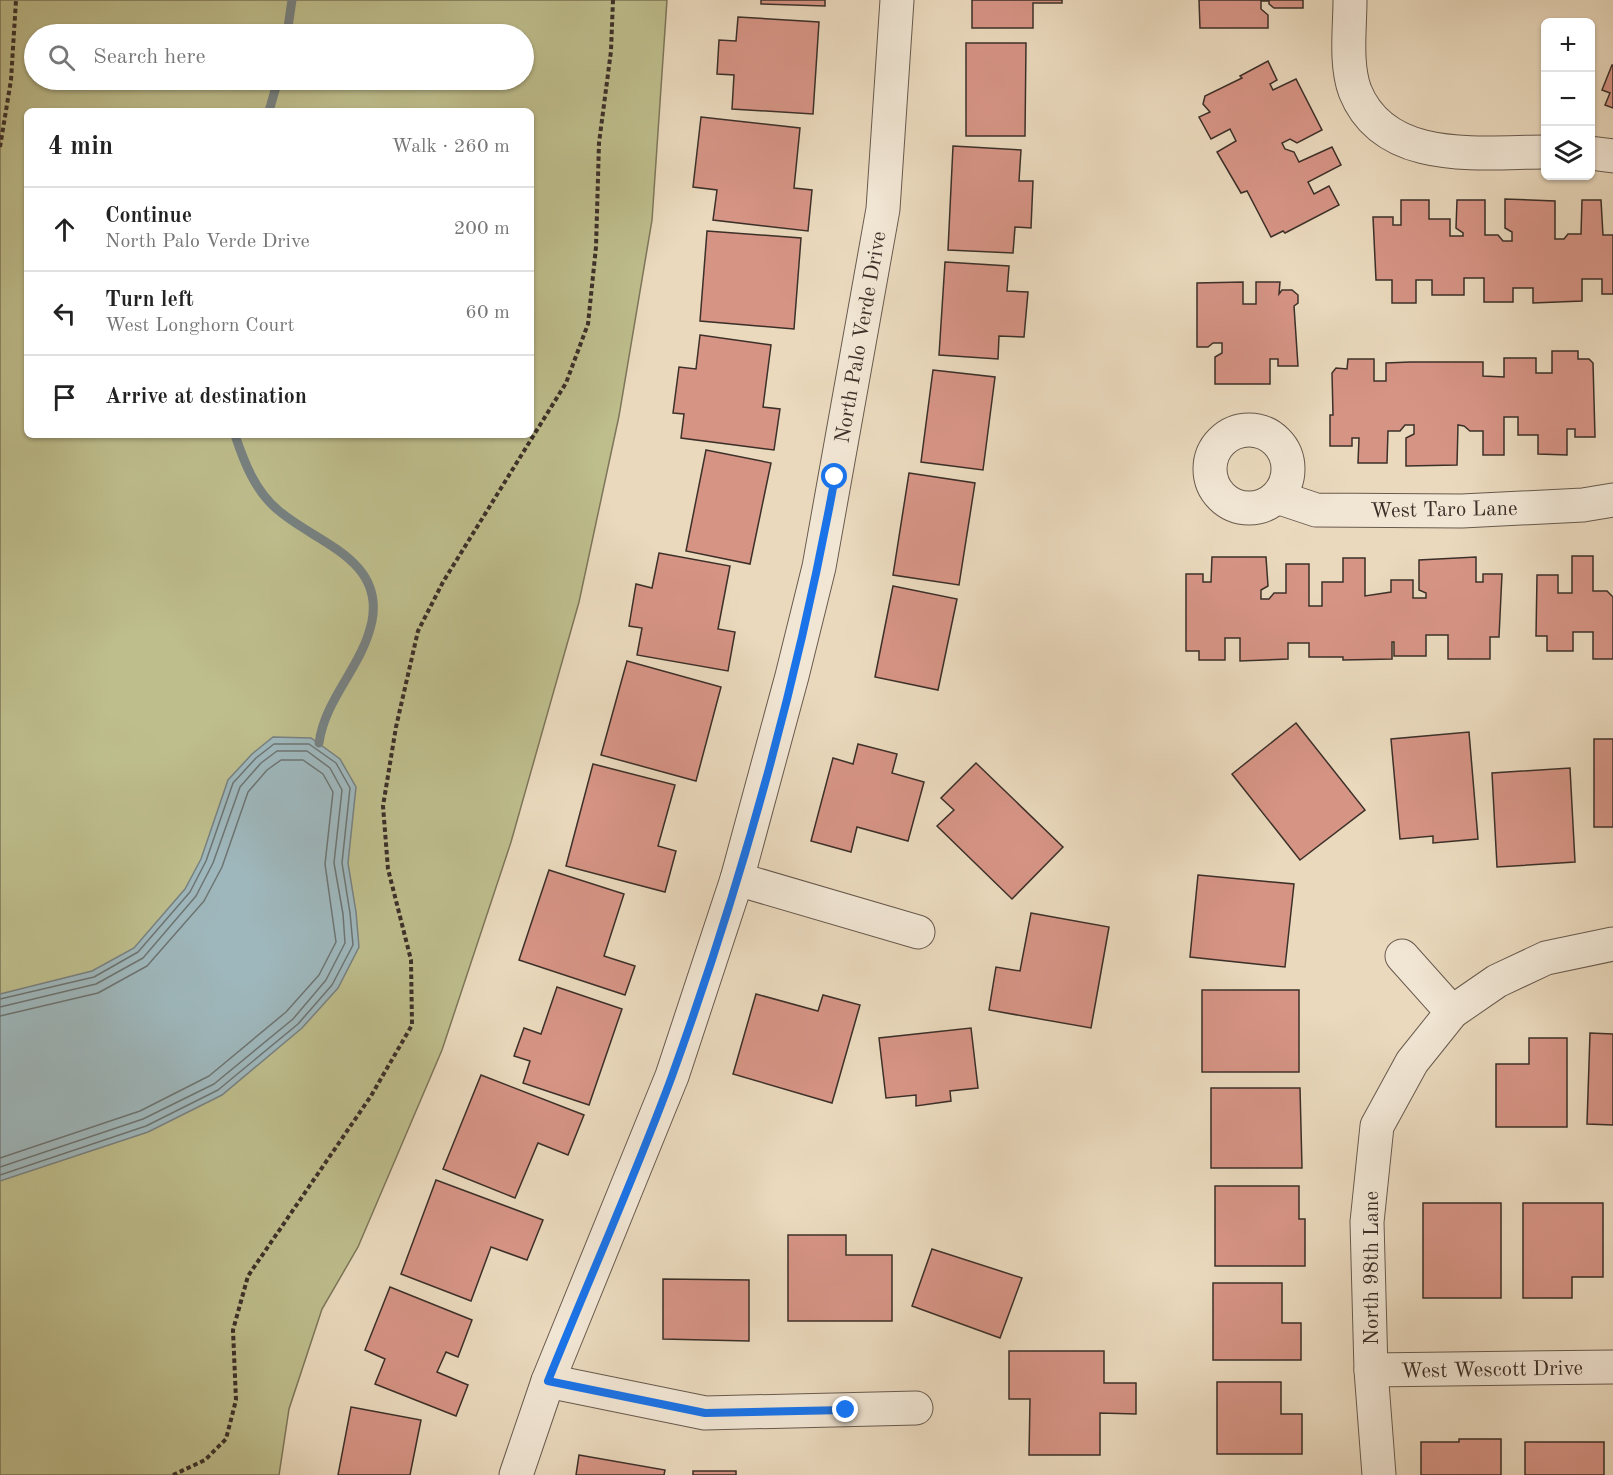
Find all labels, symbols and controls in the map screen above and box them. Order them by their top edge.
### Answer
map controls [1541,18,1595,180]
button: + [1541,18,1595,72]
search box [24,24,534,90]
icon: search [45,41,78,74]
text: Search here [93,46,206,68]
button: − [1541,72,1595,126]
button: layers [1541,126,1595,180]
text: 4 min [48,134,113,160]
text: Walk · 260 m [391,137,510,157]
text: Continue [105,205,192,227]
icon: ahead [48,213,81,246]
text: 200 m [454,219,510,239]
street label: North Palo Verde Drive [832,230,890,445]
text: North Palo Verde Drive [105,232,310,252]
text: Turn left [105,289,194,311]
icon: left [48,297,81,330]
text: 60 m [465,303,510,323]
text: West Longhorn Court [105,316,294,336]
icon: arrive [48,381,81,414]
text: Arrive at destination [105,386,307,408]
route start [821,463,847,489]
street label: West Taro Lane [1370,499,1518,522]
street label: North 98th Lane [1362,1191,1383,1345]
street label: West Wescott Drive [1401,1358,1583,1383]
route end [832,1396,858,1422]

